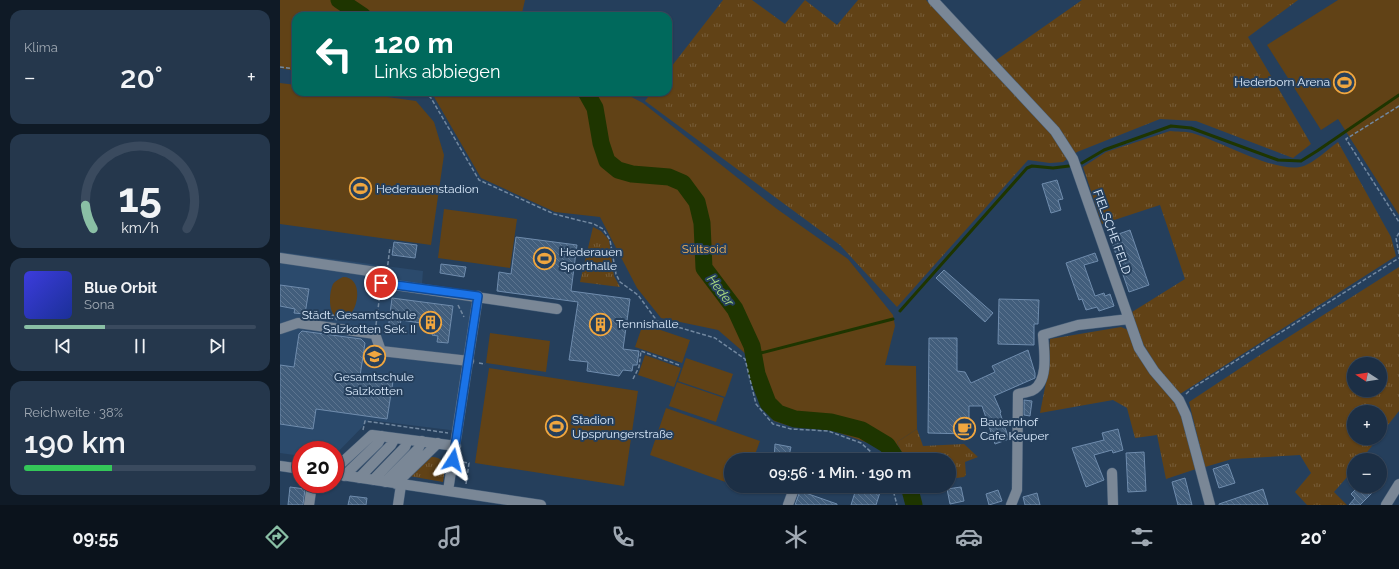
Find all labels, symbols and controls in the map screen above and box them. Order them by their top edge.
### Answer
text: 120 m [374,27,454,60]
icon: left [308,28,360,80]
text: Klima [24,40,58,55]
text: 20° [120,60,163,95]
text: Links abbiegen [374,61,500,82]
text: − [24,64,36,90]
text: + [247,64,256,90]
sports icon: Hederborn Arena [1332,69,1358,95]
place label: Hederborn Arena [1234,75,1330,89]
text: 15 [118,172,162,221]
sports icon: Hederauenstadion [347,176,373,202]
place label: Hederauenstadion [376,182,479,196]
street label: FIELSCHE FELD [1090,188,1134,277]
text: km/h [121,219,159,235]
park label: Sültsoid [682,242,726,256]
place label: Hederauen Sporthalle [560,245,622,273]
sports icon: Hederauen Sporthalle [531,246,557,272]
pin [364,266,398,300]
icon: arrive [370,272,392,294]
water label: Heder [704,272,738,309]
text: Blue Orbit [84,279,157,297]
text: Sona [84,297,114,312]
place label: Städt. Gesamtschule Salzkotten Sek. II [302,308,416,336]
building icon: Städt. Gesamtschule Salzkotten Sek. II [418,309,444,335]
building icon: Tennishalle [588,311,614,337]
place label: Tennishalle [616,317,679,331]
icon: previous [52,335,74,357]
icon: pause [129,335,151,357]
icon: next [206,335,228,357]
school or university icon: Gesamtschule Salzkotten [361,343,387,369]
north arrow [1347,357,1387,397]
map controls [1347,357,1387,493]
place label: Gesamtschule Salzkotten [334,370,414,398]
text: Reichweite · 38% [24,405,123,420]
button: + [1347,405,1387,445]
place label: Stadion Upsprungerstraße [572,413,673,441]
sports icon: Stadion Upsprungerstraße [543,414,569,440]
place label: Bauernhof Cafe Keuper [980,415,1050,443]
cafe icon: Bauernhof Cafe Keuper [952,416,978,442]
text: 190 km [24,425,126,460]
position arrow [432,439,474,481]
speed limit sign: 20 [292,441,344,493]
button: − [1347,453,1387,493]
text: 09:56 · 1 Min. · 190 m [769,464,911,482]
icon: directions [263,523,291,551]
icon: music [436,523,464,551]
icon: phone [609,523,637,551]
icon: climate [782,523,810,551]
icon: car [955,523,983,551]
icon: filters [1128,523,1156,551]
text: 09:55 [72,527,118,548]
text: 20° [1300,527,1327,548]

